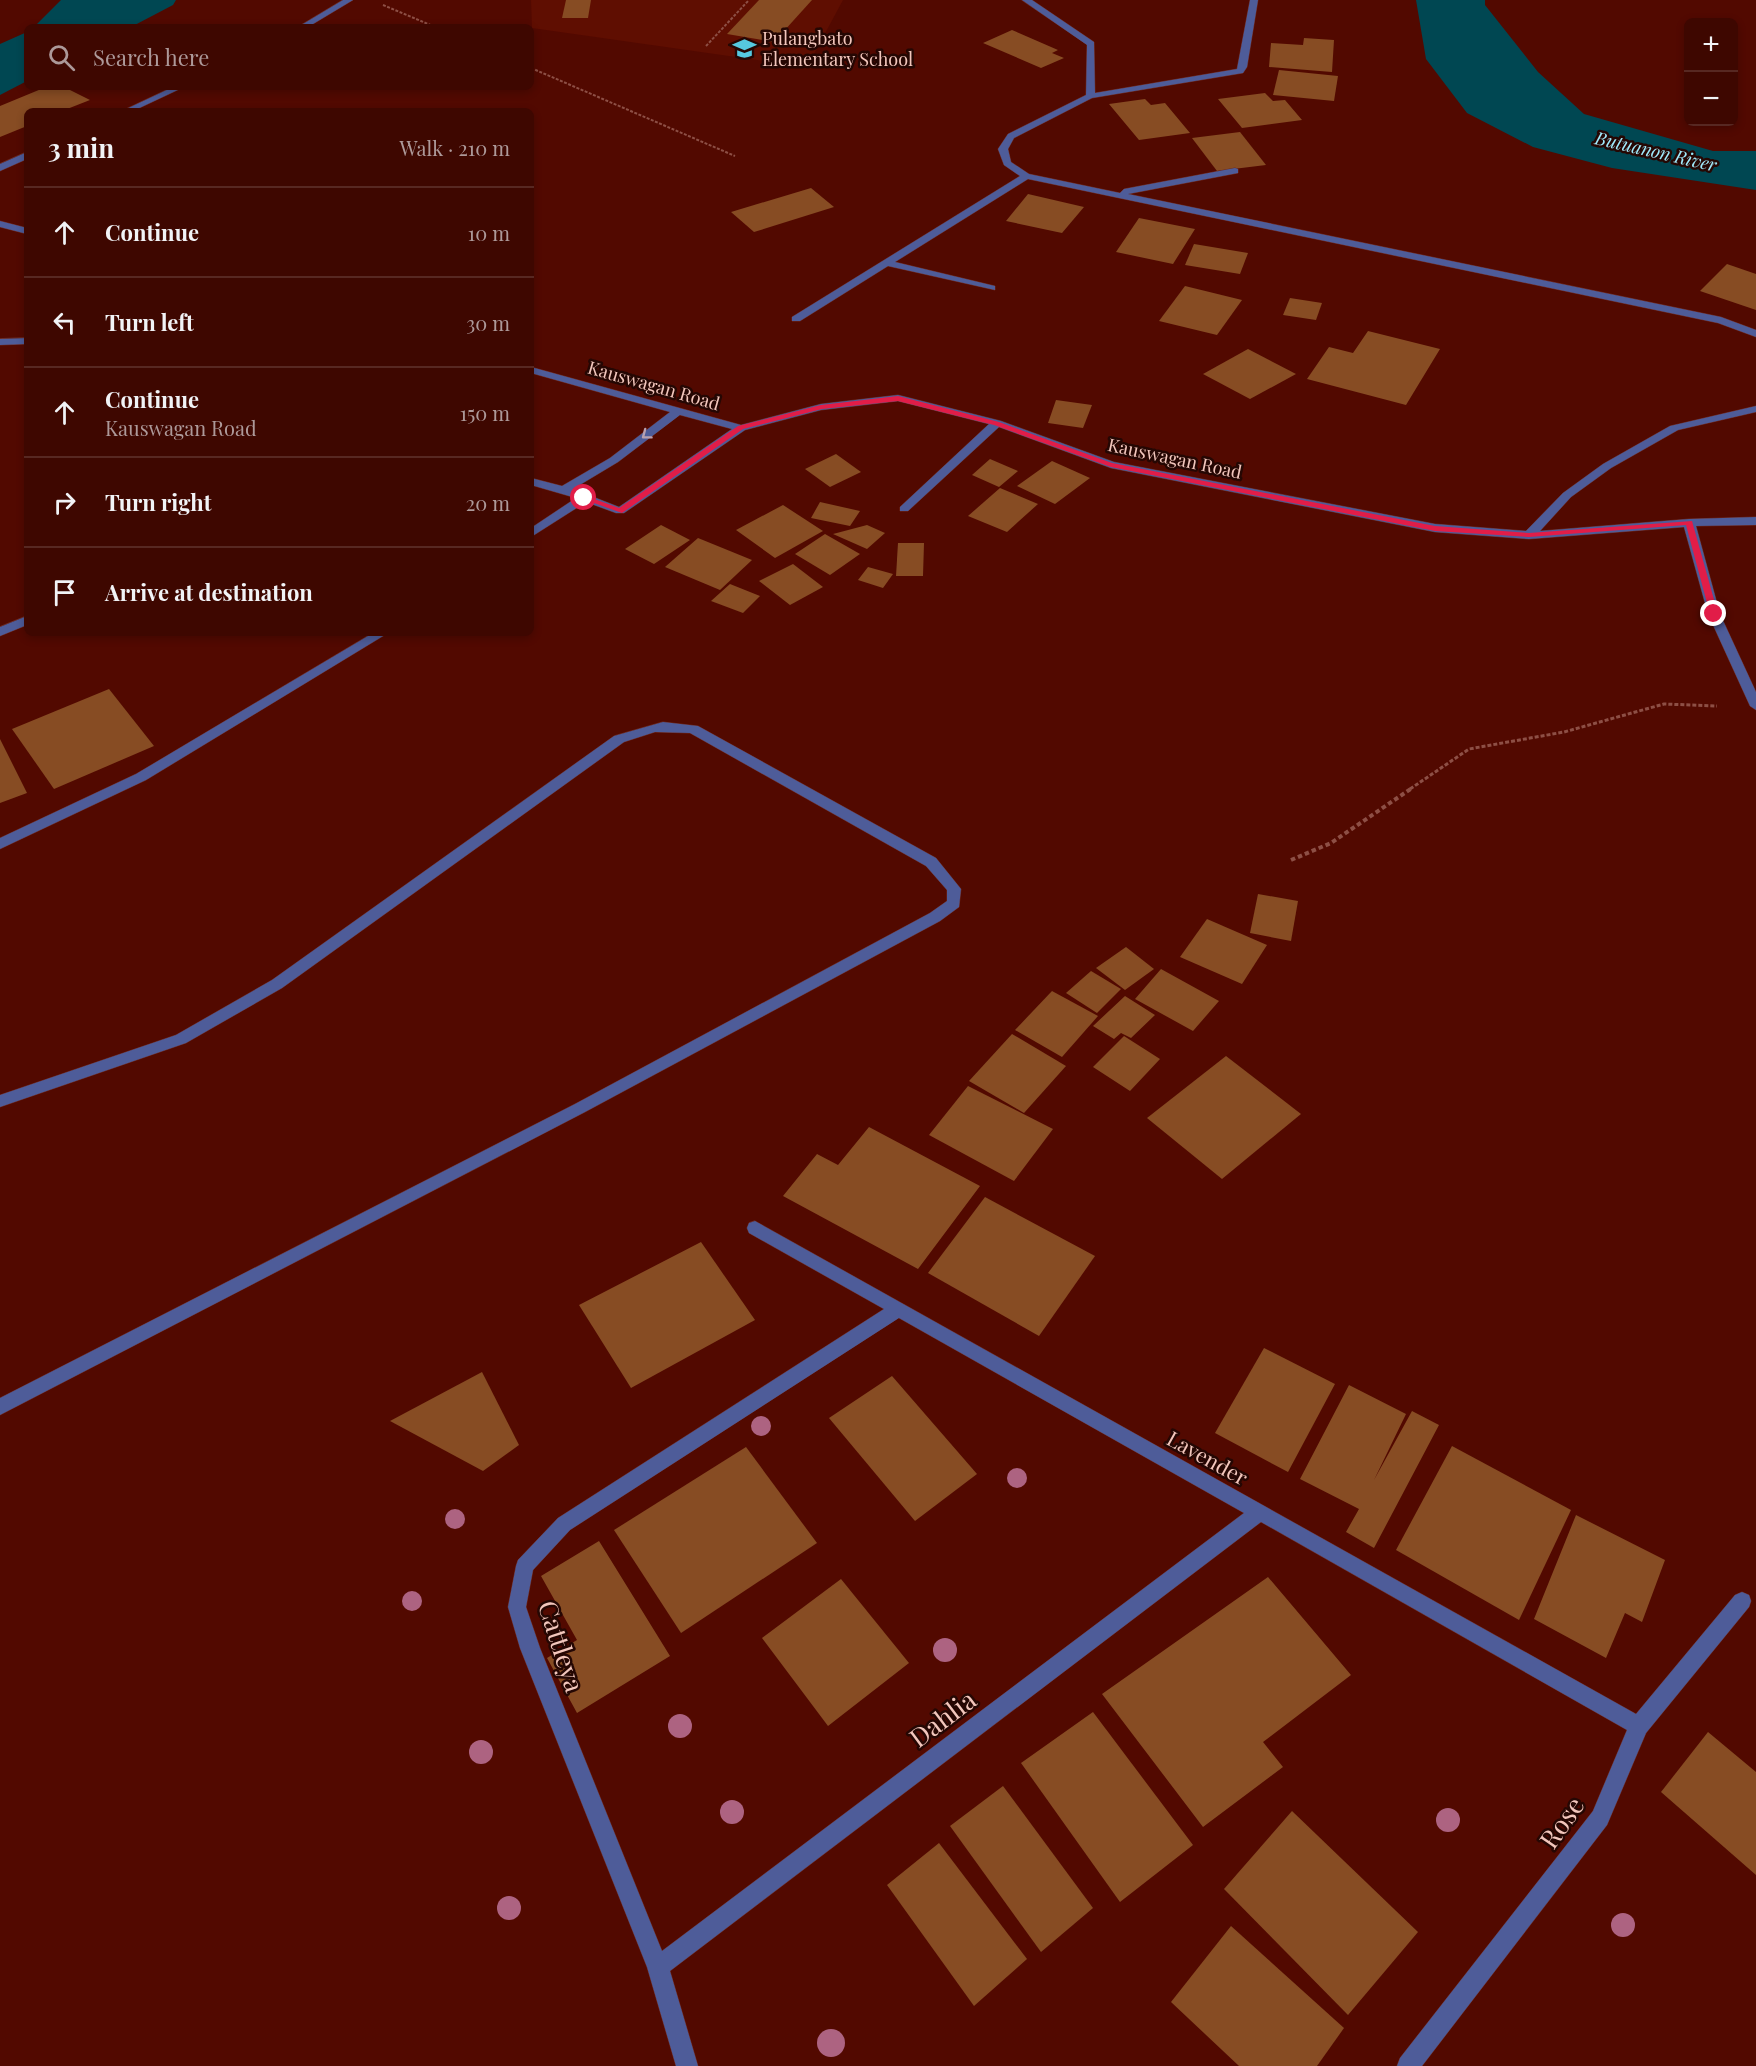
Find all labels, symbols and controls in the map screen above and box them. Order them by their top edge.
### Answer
map controls [1684,18,1738,126]
button: + [1684,18,1738,72]
search box [24,24,534,90]
place label: Pulangbato Elementary School [762,26,913,71]
school or university icon: Pulangbato Elementary School [731,35,757,61]
icon: search [45,41,78,74]
text: Search here [93,42,209,72]
button: − [1684,72,1738,126]
water label: Butuanon River [1592,125,1720,177]
text: 3 min [48,130,114,165]
text: Walk · 210 m [400,134,510,161]
icon: ahead [48,216,81,249]
text: Continue [105,217,199,247]
text: 10 m [468,219,510,246]
icon: left [48,306,81,339]
text: Turn left [105,307,194,337]
text: 30 m [466,309,510,336]
street label: Kauswagan Road [585,355,723,415]
text: Continue [105,384,199,414]
icon: ahead [48,396,81,429]
text: 150 m [460,399,510,426]
text: Kauswagan Road [105,414,257,441]
one-way arrow [642,427,653,438]
street label: Kauswagan Road [1106,432,1245,484]
route start [570,484,596,510]
icon: right [48,486,81,519]
text: Turn right [105,487,211,517]
text: 20 m [466,489,510,516]
icon: arrive [48,576,81,609]
text: Arrive at destination [105,577,313,607]
route end [1700,600,1726,626]
street label: Lavender [1163,1423,1254,1491]
street label: Cattleya [531,1596,593,1696]
street label: Dahlia [902,1681,982,1755]
street label: Rose [1531,1789,1591,1855]

